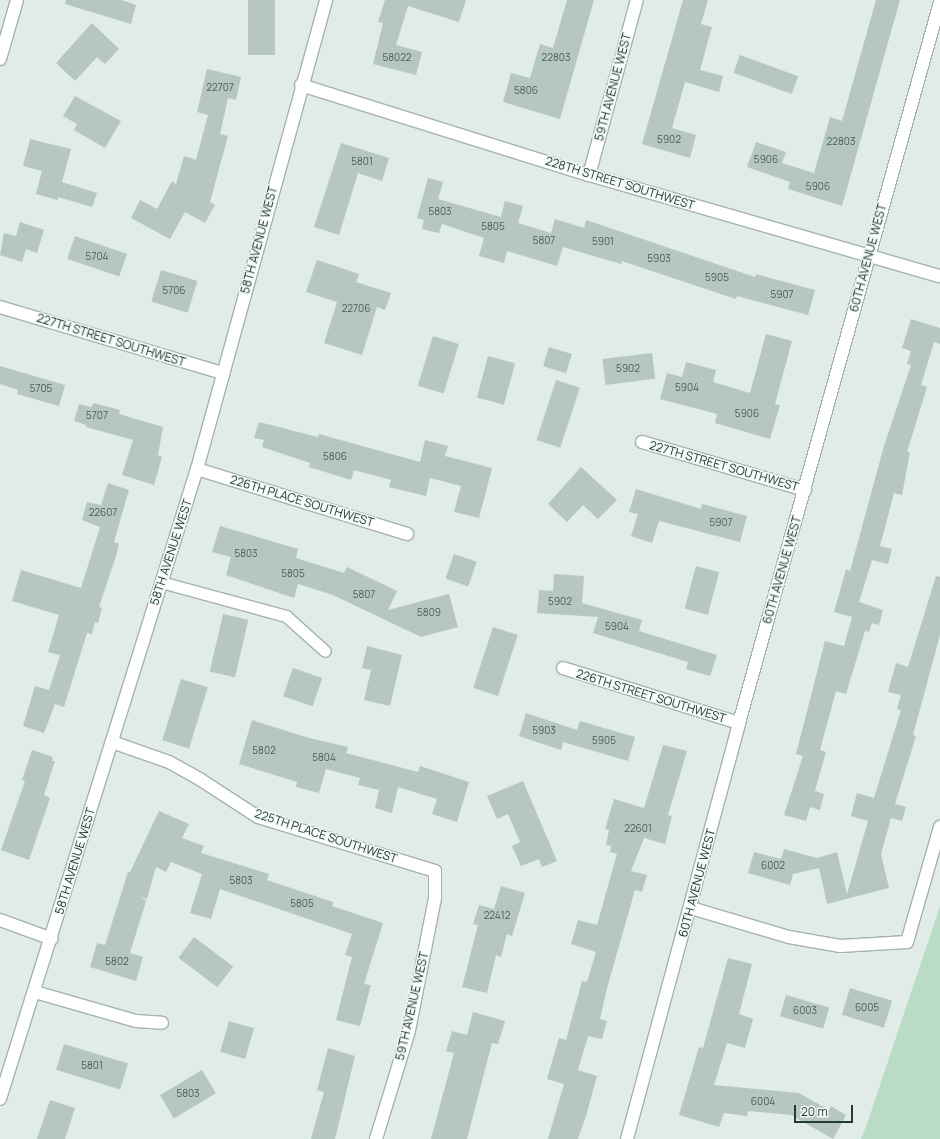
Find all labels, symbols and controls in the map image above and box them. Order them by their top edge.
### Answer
street label: 59TH AVENUE WEST [592,31,634,143]
house number: 58022 [382,52,412,64]
house number: 22803 [542,52,570,64]
house number: 22707 [206,82,234,94]
house number: 5806 [514,85,538,97]
house number: 5902 [657,134,681,146]
house number: 22803 [827,136,855,148]
street label: 228TH STREET SOUTHWEST [543,153,697,213]
house number: 5906 [754,154,778,166]
house number: 5801 [351,156,373,168]
house number: 5906 [806,181,830,193]
street label: 58TH AVENUE WEST [238,185,280,295]
street label: 60TH AVENUE WEST [847,202,889,314]
house number: 5803 [428,206,452,218]
house number: 5805 [481,221,505,233]
house number: 5807 [533,235,555,247]
house number: 5901 [592,236,614,248]
house number: 5704 [86,251,108,263]
house number: 5903 [647,253,671,265]
house number: 5905 [705,272,729,284]
house number: 5706 [162,285,186,297]
house number: 5907 [770,289,794,301]
house number: 22706 [342,303,370,315]
street label: 227TH STREET SOUTHWEST [35,310,187,370]
house number: 5902 [616,363,640,375]
house number: 5904 [675,382,699,394]
house number: 5705 [30,383,52,395]
house number: 5906 [735,408,759,420]
house number: 5707 [86,410,108,422]
street label: 227TH STREET SOUTHWEST [648,438,800,494]
house number: 5806 [323,451,347,463]
street label: 226TH PLACE SOUTHWEST [228,472,376,530]
street label: 58TH AVENUE WEST [147,497,195,607]
house number: 22607 [89,507,117,519]
street label: 60TH AVENUE WEST [760,514,804,626]
house number: 5907 [709,517,733,529]
house number: 5803 [234,548,258,560]
house number: 5805 [281,568,305,580]
house number: 5807 [353,589,375,601]
house number: 5902 [548,596,572,608]
house number: 5809 [417,607,441,619]
house number: 5904 [605,621,629,633]
street label: 226TH STREET SOUTHWEST [574,666,728,726]
house number: 5903 [532,725,556,737]
house number: 5905 [592,735,616,747]
house number: 5802 [252,745,276,757]
house number: 5804 [312,752,336,764]
street label: 58TH AVENUE WEST [52,806,98,916]
street label: 225TH PLACE SOUTHWEST [253,806,399,866]
house number: 22601 [624,823,652,835]
street label: 60TH AVENUE WEST [676,827,718,939]
house number: 6002 [761,860,785,872]
house number: 5803 [229,875,253,887]
house number: 5805 [290,898,314,910]
house number: 22412 [484,910,510,922]
street label: 59TH AVENUE WEST [392,950,432,1062]
house number: 5802 [105,956,129,968]
house number: 6005 [855,1002,879,1014]
house number: 6003 [793,1005,817,1017]
house number: 5801 [81,1060,103,1072]
house number: 5803 [176,1088,200,1100]
house number: 6004 [751,1096,775,1108]
scale bar [796,1097,855,1123]
text: 20 m [801,1103,828,1120]

